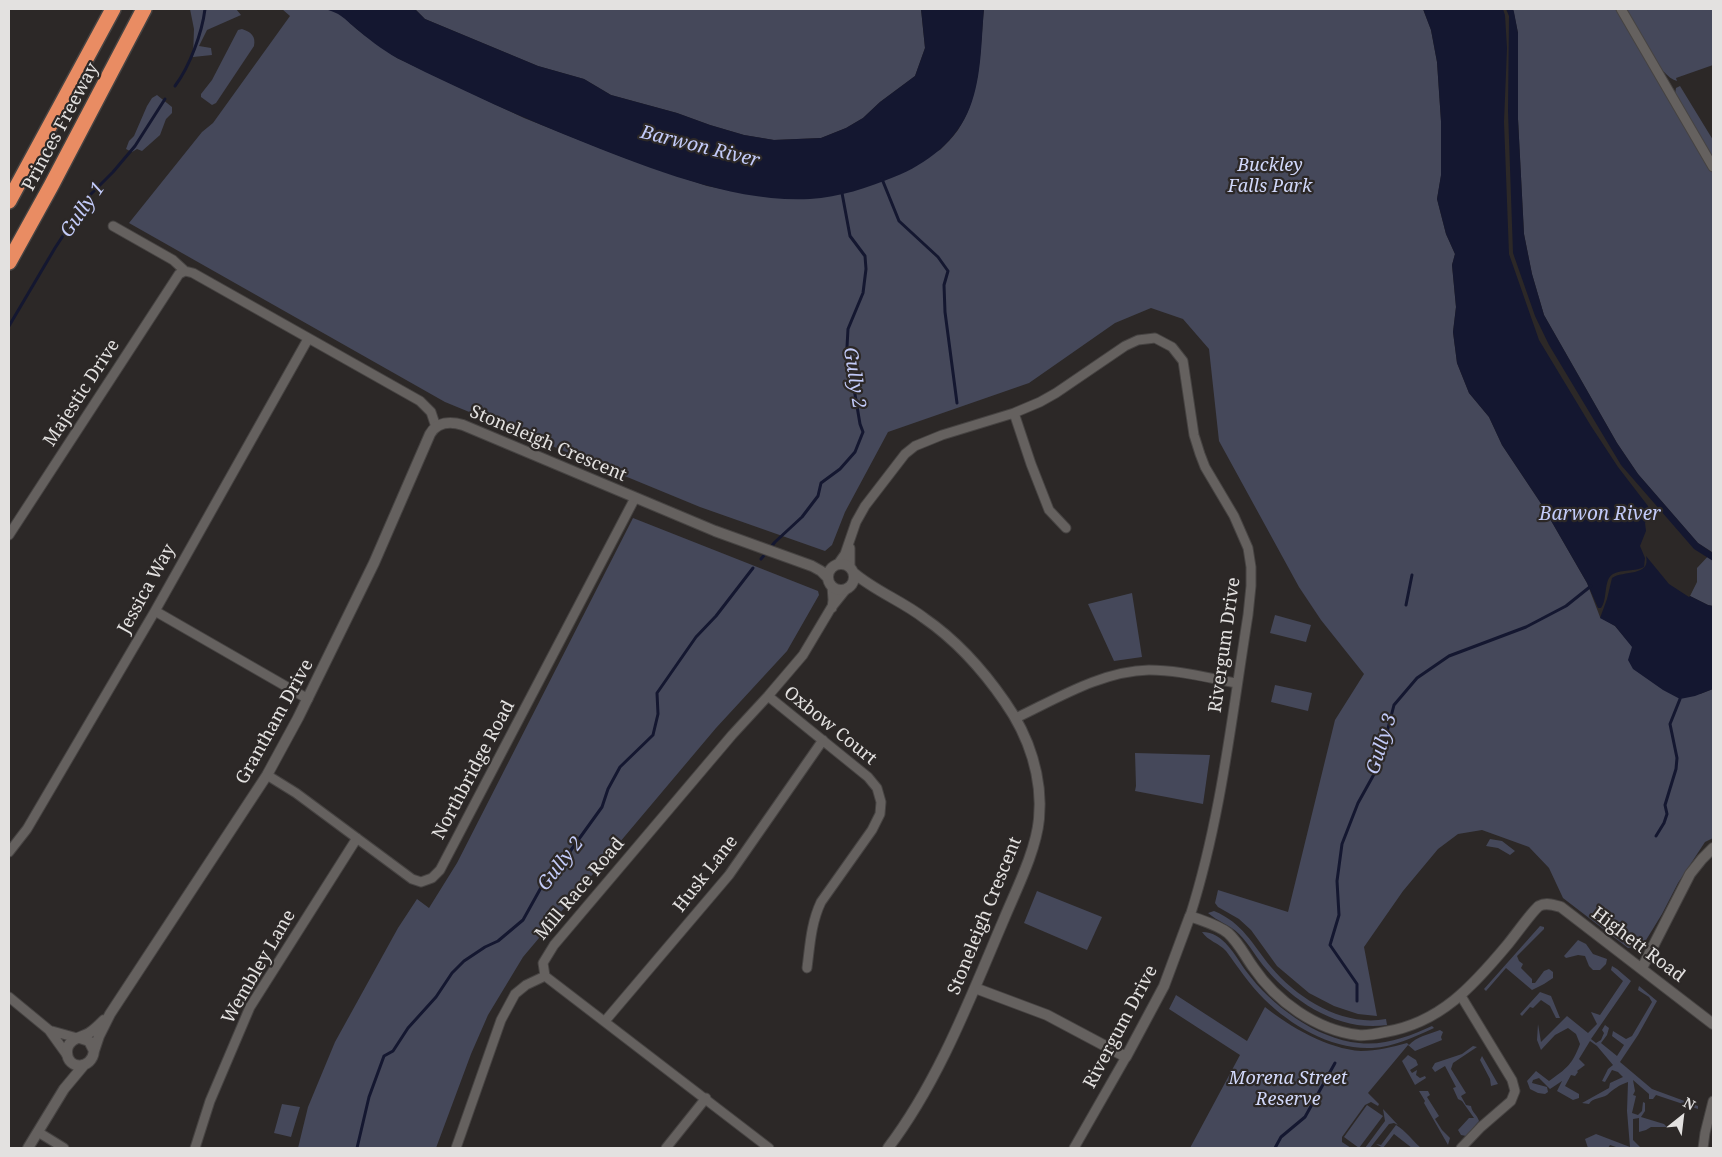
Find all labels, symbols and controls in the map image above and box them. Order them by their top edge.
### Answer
street label: Princes Freeway [18,59,104,195]
water label: Barwon River [638,121,762,173]
park label: Buckley Falls Park [1228,155,1312,198]
water label: Gully 1 [56,178,110,242]
street label: Majestic Drive [39,335,125,451]
water label: Gully 2 [838,346,870,410]
street label: Stoneleigh Crescent [466,401,630,487]
water label: Barwon River [1539,504,1661,526]
street label: Jessica Way [113,540,181,638]
street label: Rivergum Drive [1205,576,1245,714]
street label: Grantham Drive [232,656,318,788]
street label: Oxbow Court [779,682,881,770]
street label: Northbridge Road [428,697,520,843]
water label: Gully 3 [1362,711,1402,777]
street label: Husk Lane [669,831,743,917]
street label: Mill Race Road [531,833,629,945]
water label: Gully 2 [533,833,589,895]
street label: Stoneleigh Crescent [943,834,1027,998]
street label: Highett Road [1587,903,1689,987]
street label: Wembley Lane [218,906,300,1028]
street label: Rivergum Drive [1079,962,1163,1092]
park label: Morena Street Reserve [1229,1068,1347,1110]
north arrow [1657,1092,1707,1142]
text: N [1680,1092,1699,1114]

